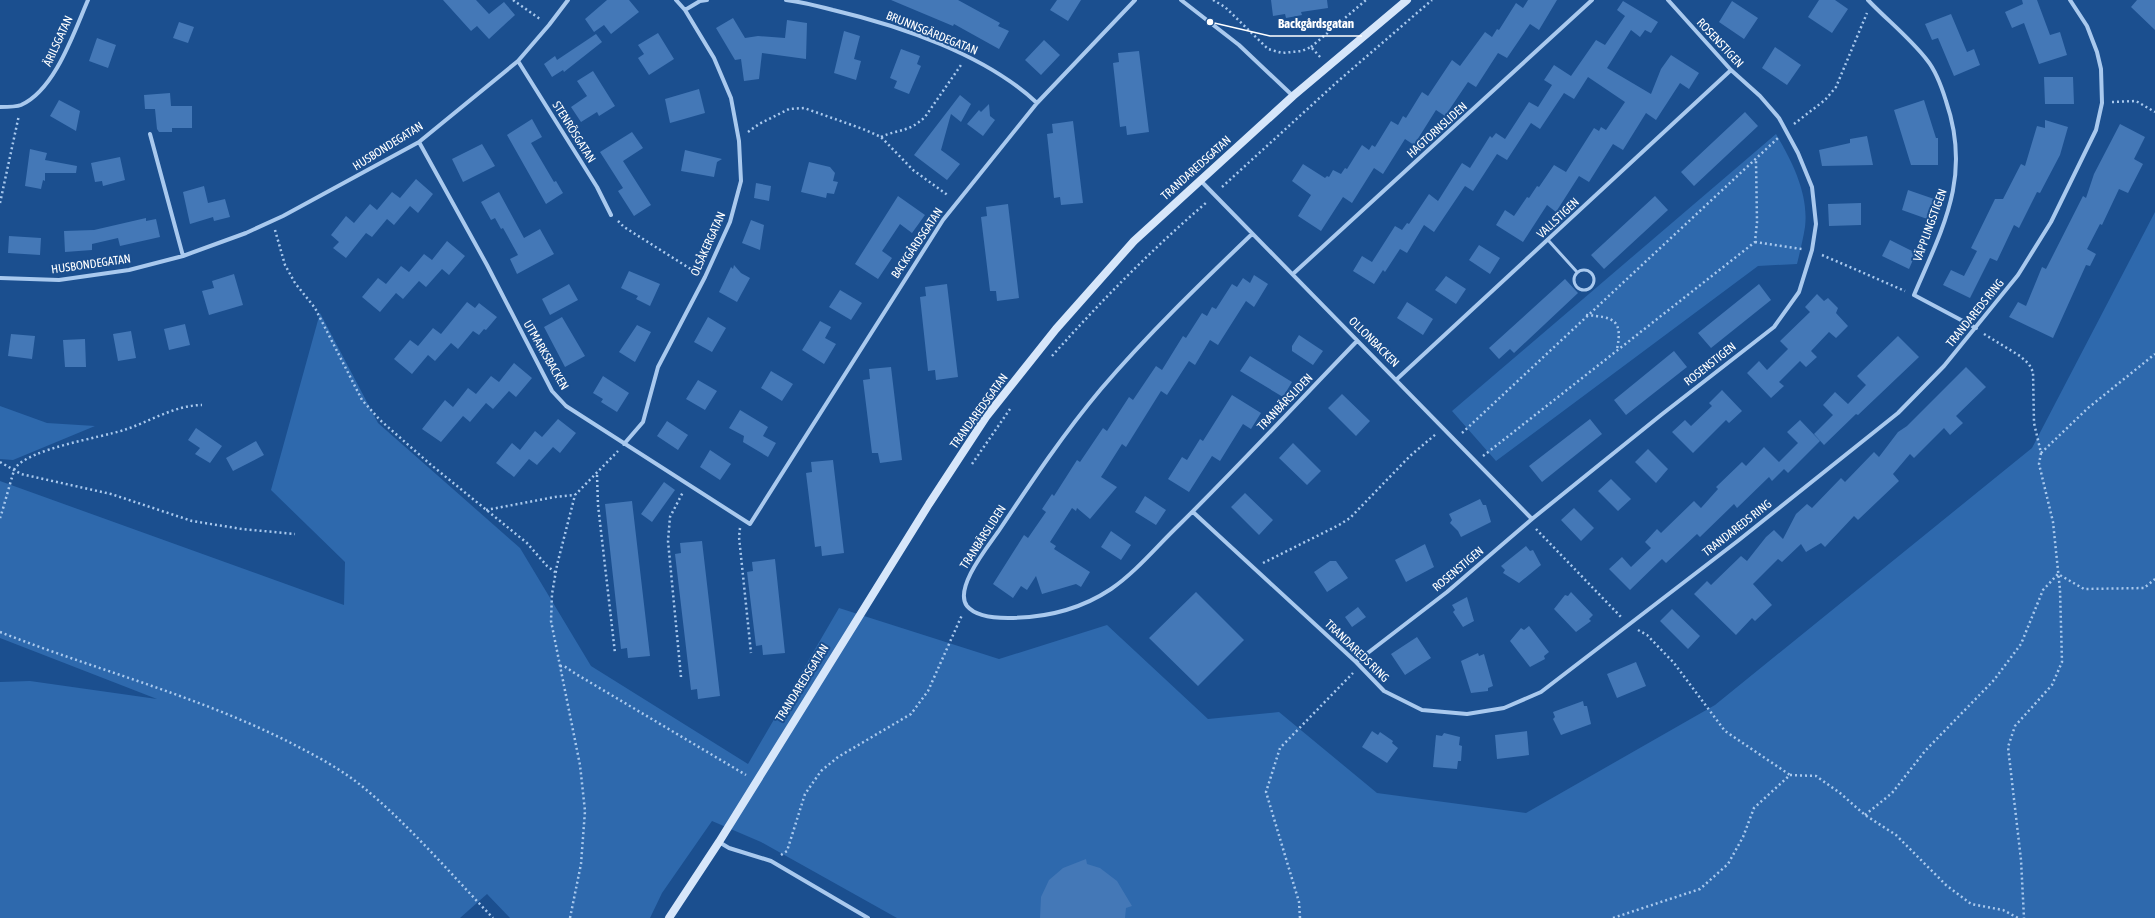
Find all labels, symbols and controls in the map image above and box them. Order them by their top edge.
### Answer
street label: BRUNNSGÄRDEGATAN [884,8,980,58]
callout: Backgårdsgatan [1270,11,1362,36]
street label: ÄRILSGATAN [40,14,76,68]
text: Backgårdsgatan [1278,16,1354,31]
street label: ROSENSTIGEN [1694,16,1746,70]
street label: STENRÖSGATAN [550,99,598,165]
street label: HAGTORNSLIDEN [1404,99,1470,161]
street label: HUSBONDEGATAN [350,119,426,173]
street label: TRANDAREDSGATAN [1158,133,1234,203]
street label: VÄPPLINGSTIGEN [1910,187,1950,263]
street label: VALLSTIGEN [1534,195,1582,241]
street label: BACKGÅRDSGATAN [888,205,946,281]
street label: OLSÅKERGATAN [688,210,728,278]
street label: HUSBONDEGATAN [50,251,132,277]
street label: TRANDAREDS RING [1943,276,2007,350]
street label: OLLONBACKEN [1346,314,1402,370]
street label: UTMARKSBACKEN [520,318,572,392]
street label: ROSENSTIGEN [1681,339,1739,389]
street label: TRANDAREDSGATAN [947,371,1011,451]
street label: TRANBÄRSLIDEN [1254,371,1316,433]
street label: TRANDAREDS RING [1700,497,1774,559]
street label: TRANBÄRSLIDEN [957,502,1009,572]
street label: ROSENSTIGEN [1430,544,1486,594]
street label: TRANDAREDS RING [1322,617,1392,685]
street label: TRANDAREDSGATAN [772,641,832,725]

